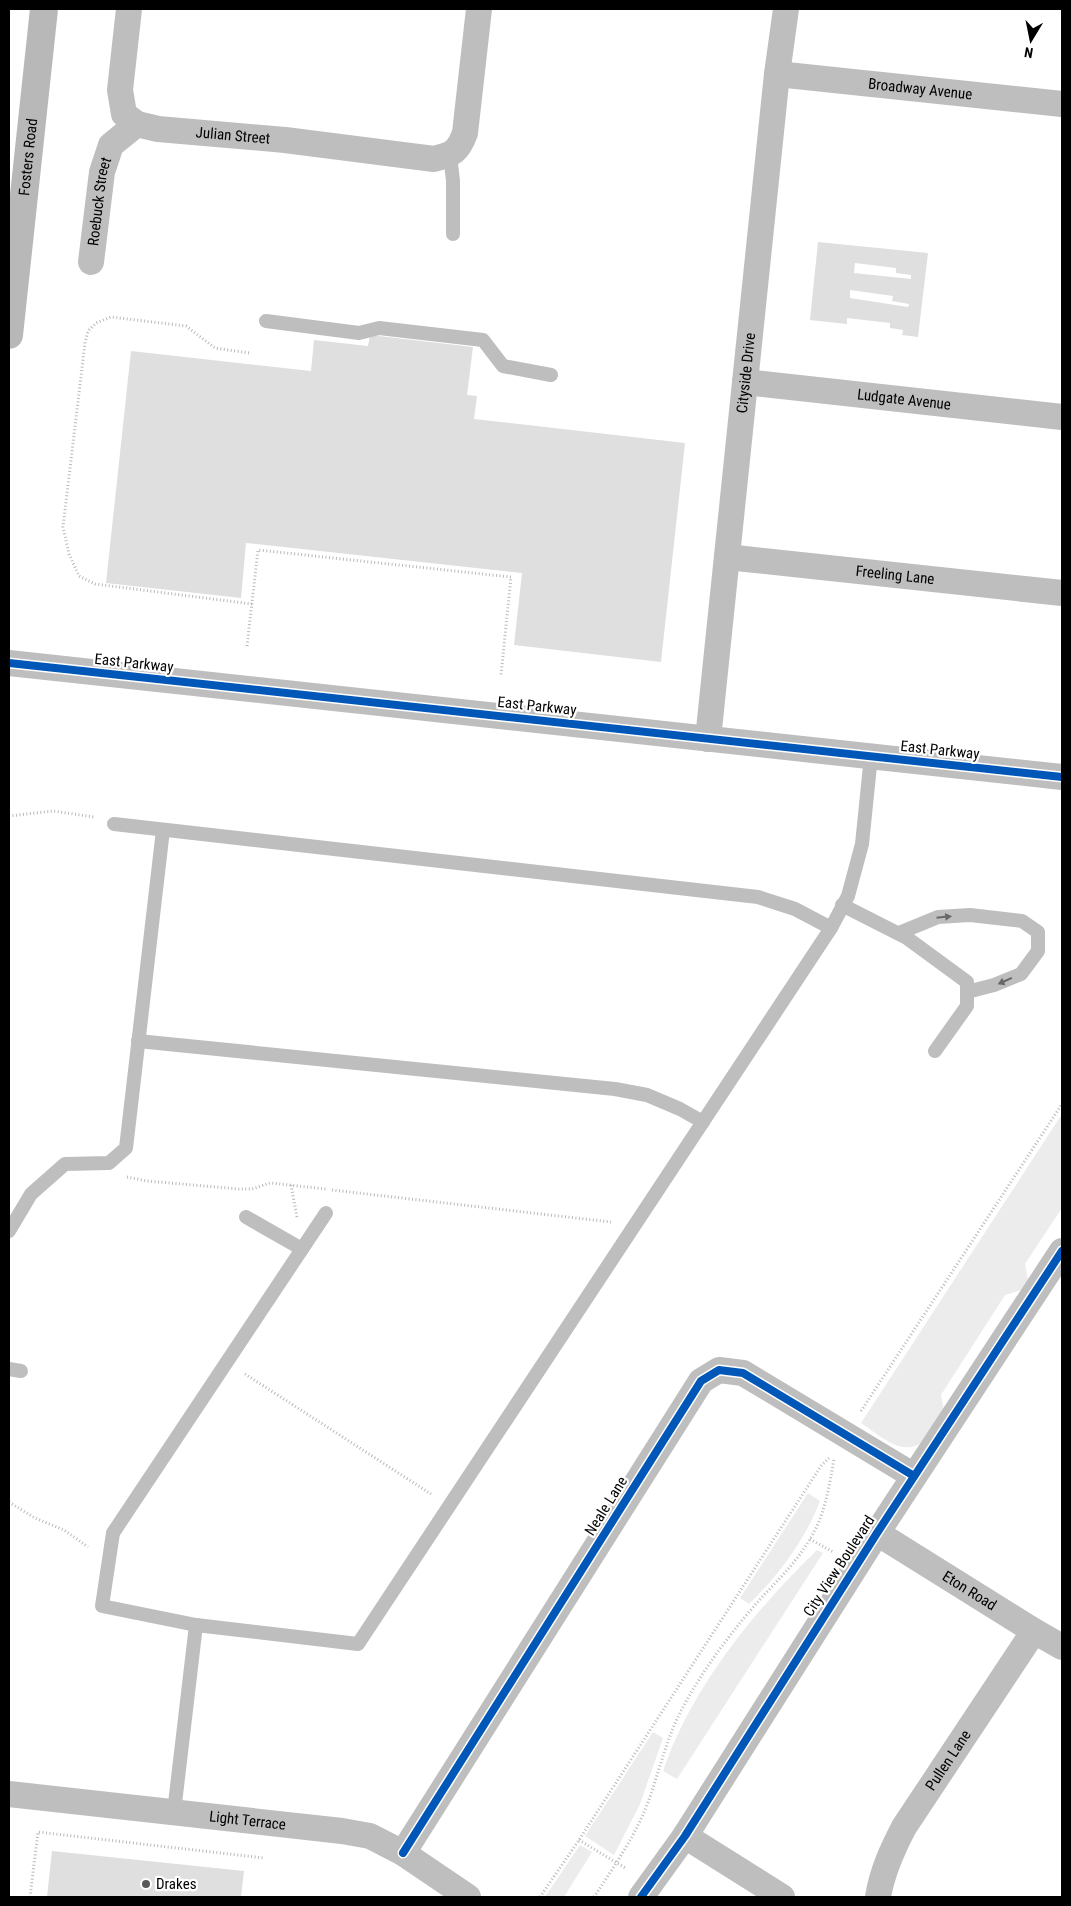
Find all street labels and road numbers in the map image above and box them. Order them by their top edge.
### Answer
street label: Broadway Avenue [867,75,973,103]
street label: Fosters Road [15,117,41,197]
street label: Julian Street [195,123,271,148]
street label: Roebuck Street [84,155,115,247]
street label: Cityside Drive [733,332,759,414]
street label: Ludgate Avenue [856,385,952,414]
street label: Freeling Lane [855,562,935,588]
street label: East Parkway [94,650,174,676]
street label: East Parkway [497,693,577,719]
street label: East Parkway [900,737,980,763]
street label: Neale Lane [581,1473,631,1539]
street label: City View Boulevard [800,1512,878,1620]
street label: Eton Road [939,1567,1000,1614]
street label: Pullen Lane [922,1727,975,1794]
street label: Light Terrace [208,1807,287,1834]

